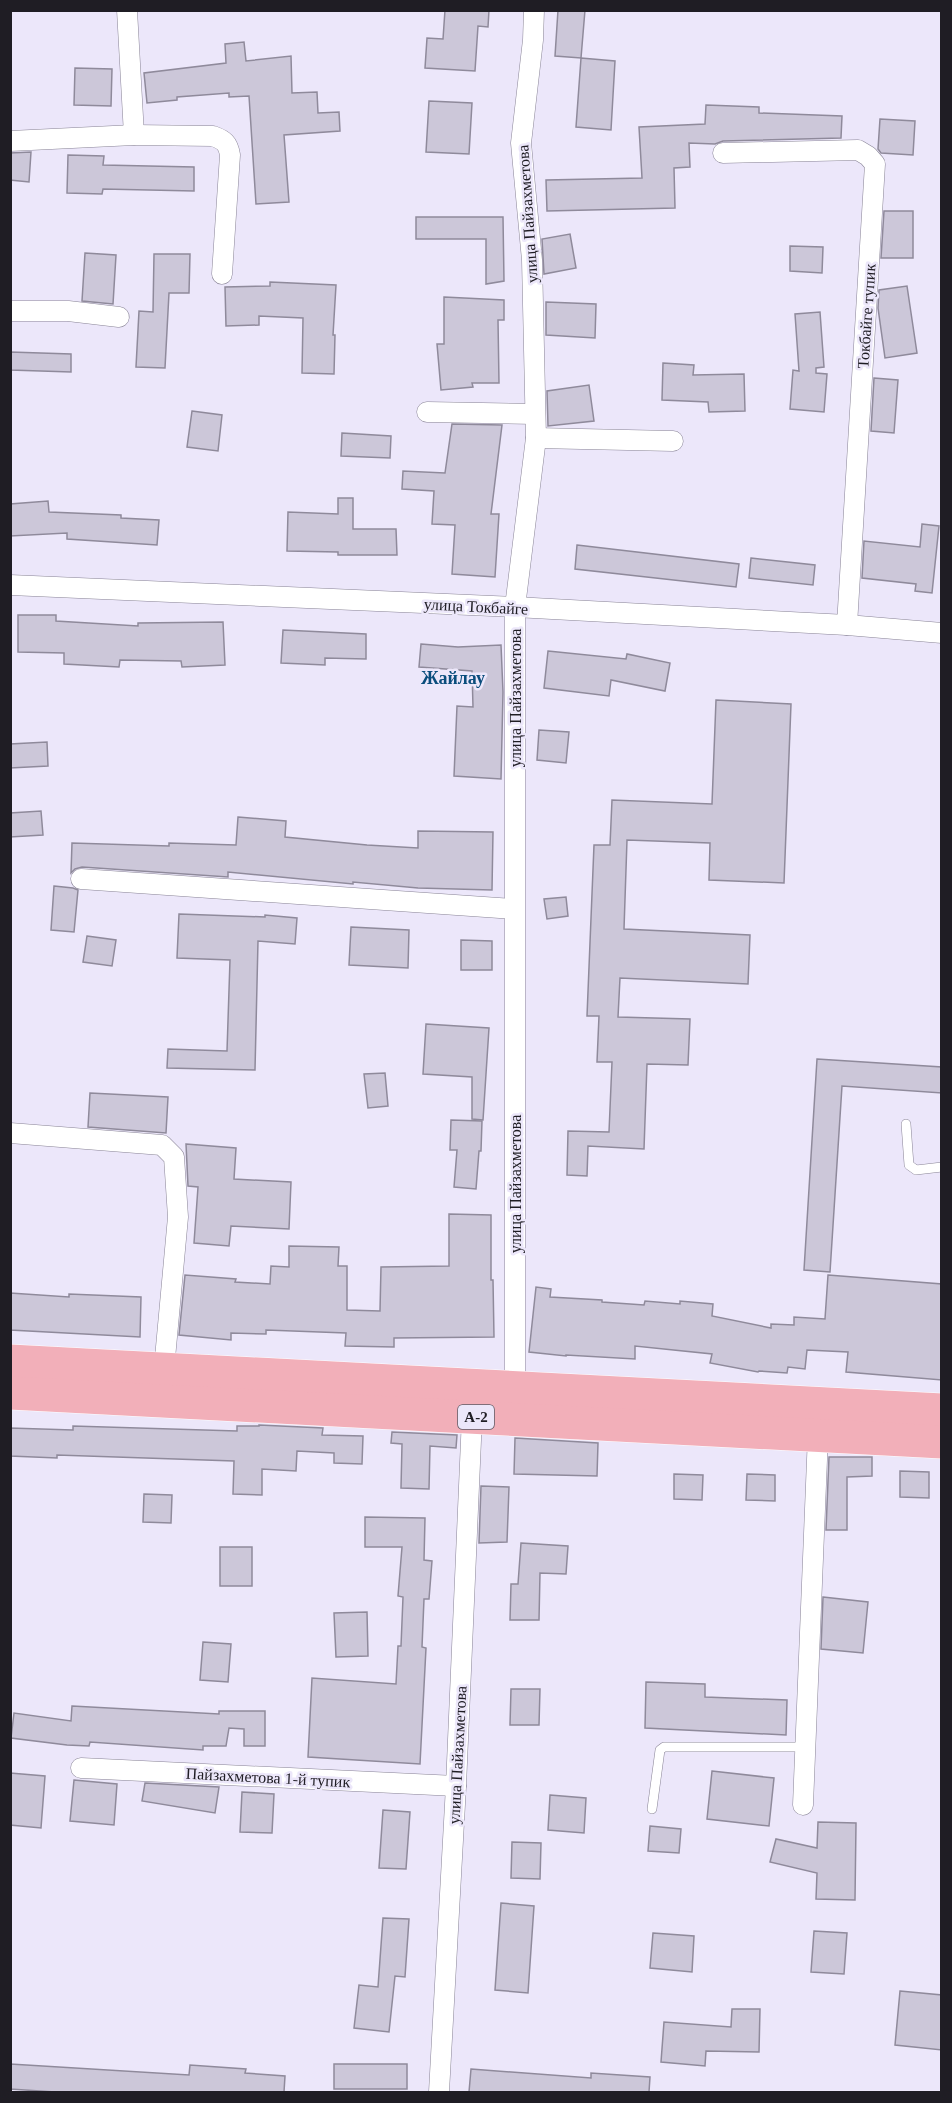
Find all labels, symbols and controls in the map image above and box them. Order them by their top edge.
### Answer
street label: улица Пайзахметова [514,144,542,284]
street label: Токбайге тупик [854,263,880,369]
street label: улица Токбайге [423,595,529,619]
street label: улица Пайзахметова [507,629,525,767]
district label: Жайлау [421,668,485,688]
street label: улица Пайзахметова [507,1115,525,1253]
road number: A-2 [458,1405,494,1429]
street label: улица Пайзахметова [445,1685,471,1825]
street label: Пайзахметова 1-й тупик [185,1765,351,1791]

